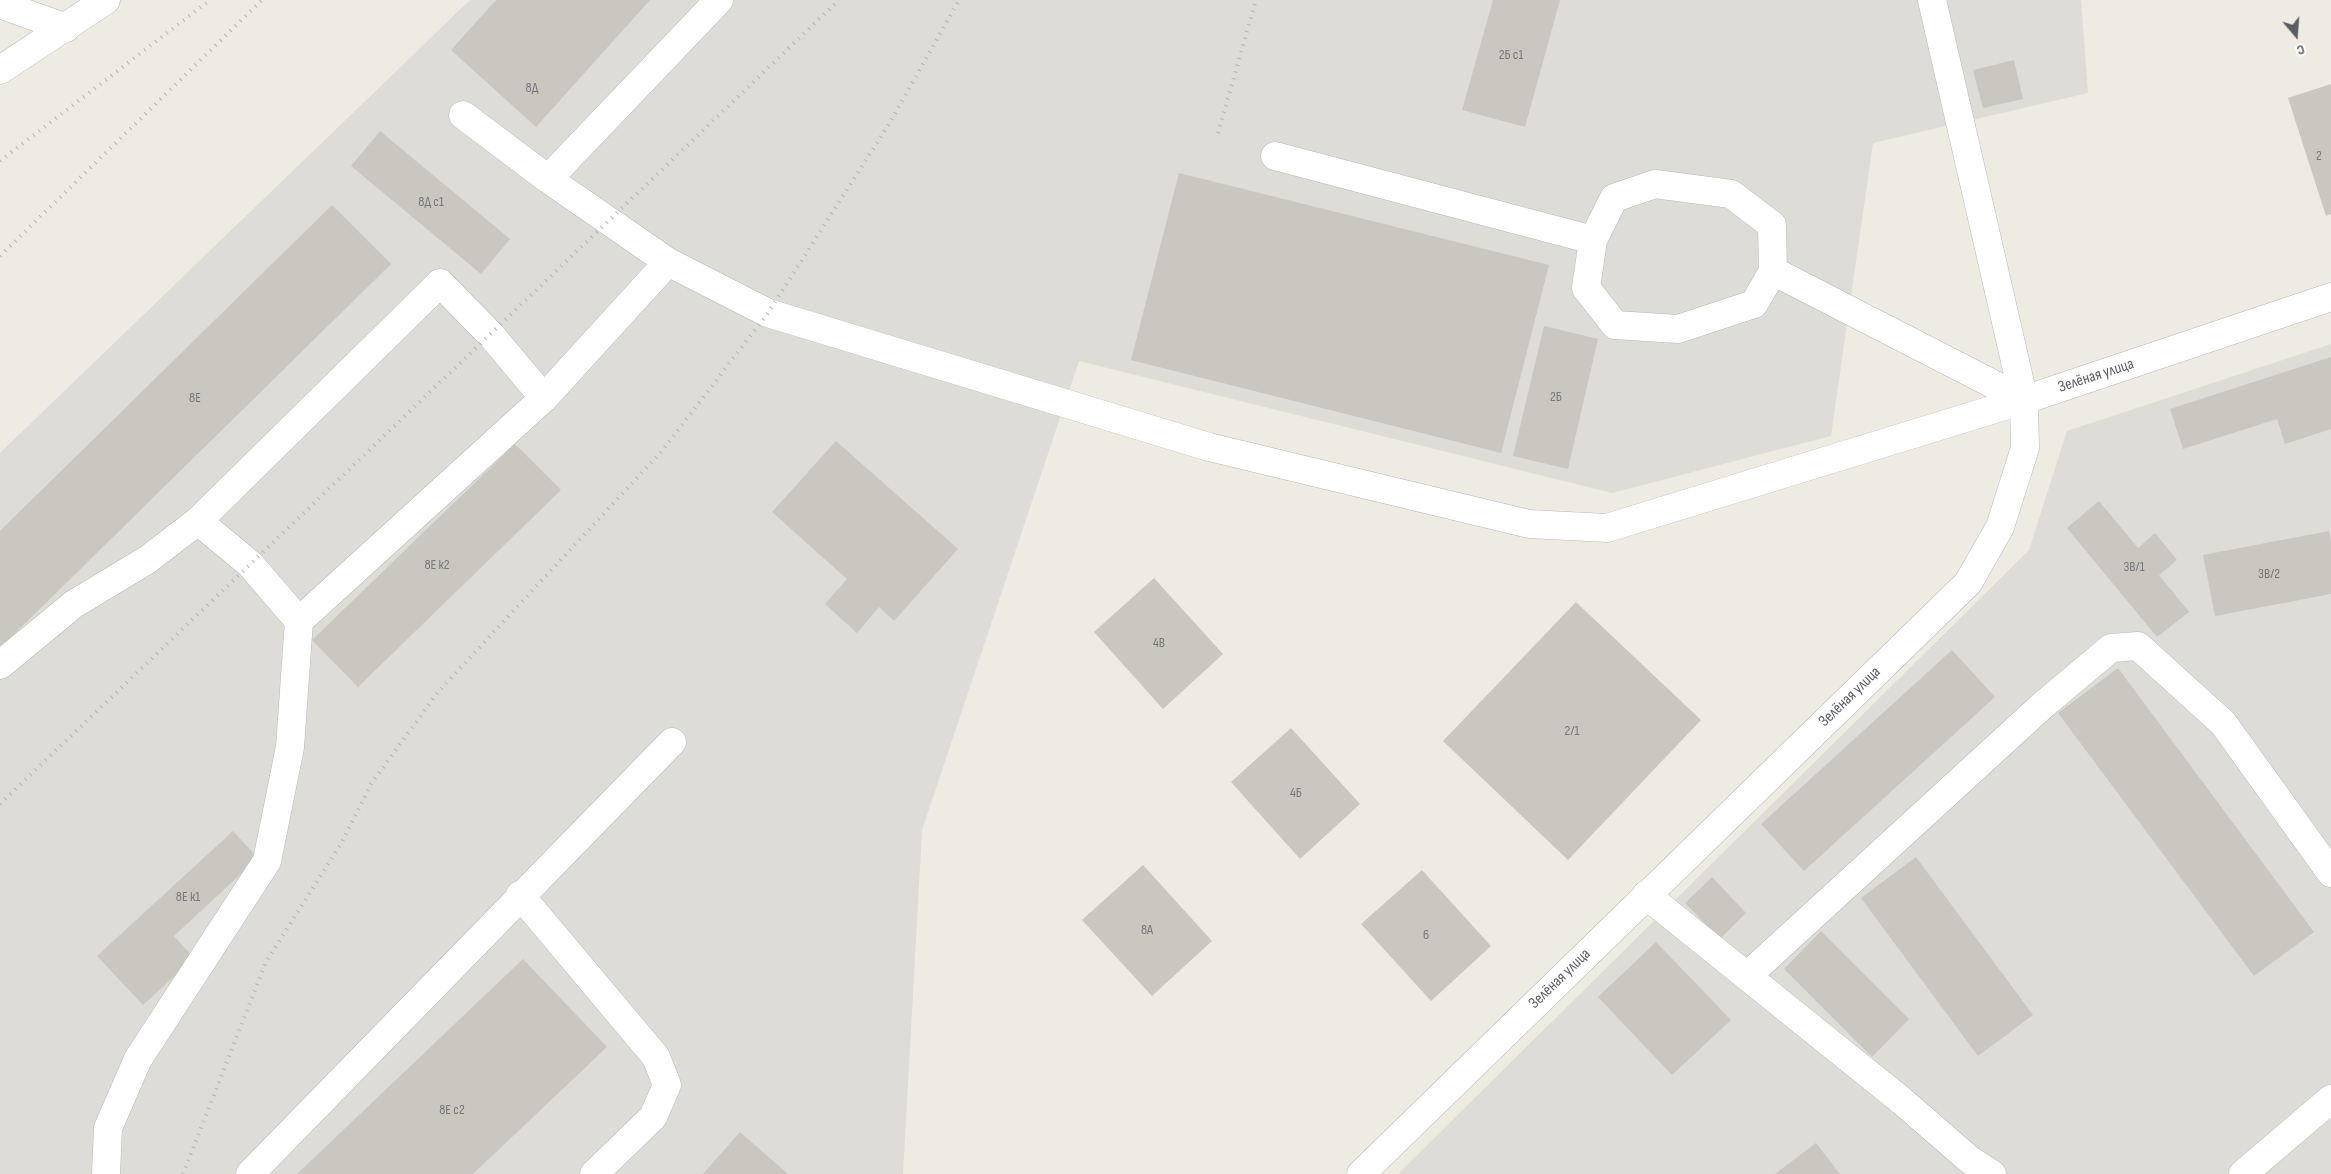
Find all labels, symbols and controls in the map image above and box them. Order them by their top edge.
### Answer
north arrow [2271,10,2321,60]
text: С [2295,41,2307,59]
house number: 2Б с1 [1499,47,1523,63]
house number: 8Д [526,80,538,96]
house number: 2 [2316,148,2322,164]
house number: 8Д с1 [418,194,444,210]
street label: Зелёная улица [2056,355,2136,397]
house number: 2Б [1550,389,1562,405]
house number: 8Е [189,390,201,406]
house number: 8Е к2 [424,557,450,573]
house number: 3В/1 [2123,559,2145,575]
house number: 3В/2 [2258,566,2280,582]
house number: 4В [1153,635,1165,651]
street label: Зелёная улица [1815,663,1885,731]
house number: 2/1 [1564,723,1580,739]
house number: 4Б [1290,785,1302,801]
house number: 8Е к1 [176,889,200,905]
house number: 8А [1141,922,1153,938]
house number: 6 [1423,927,1429,943]
street label: Зелёная улица [1525,945,1595,1013]
house number: 8Е с2 [439,1102,465,1118]

